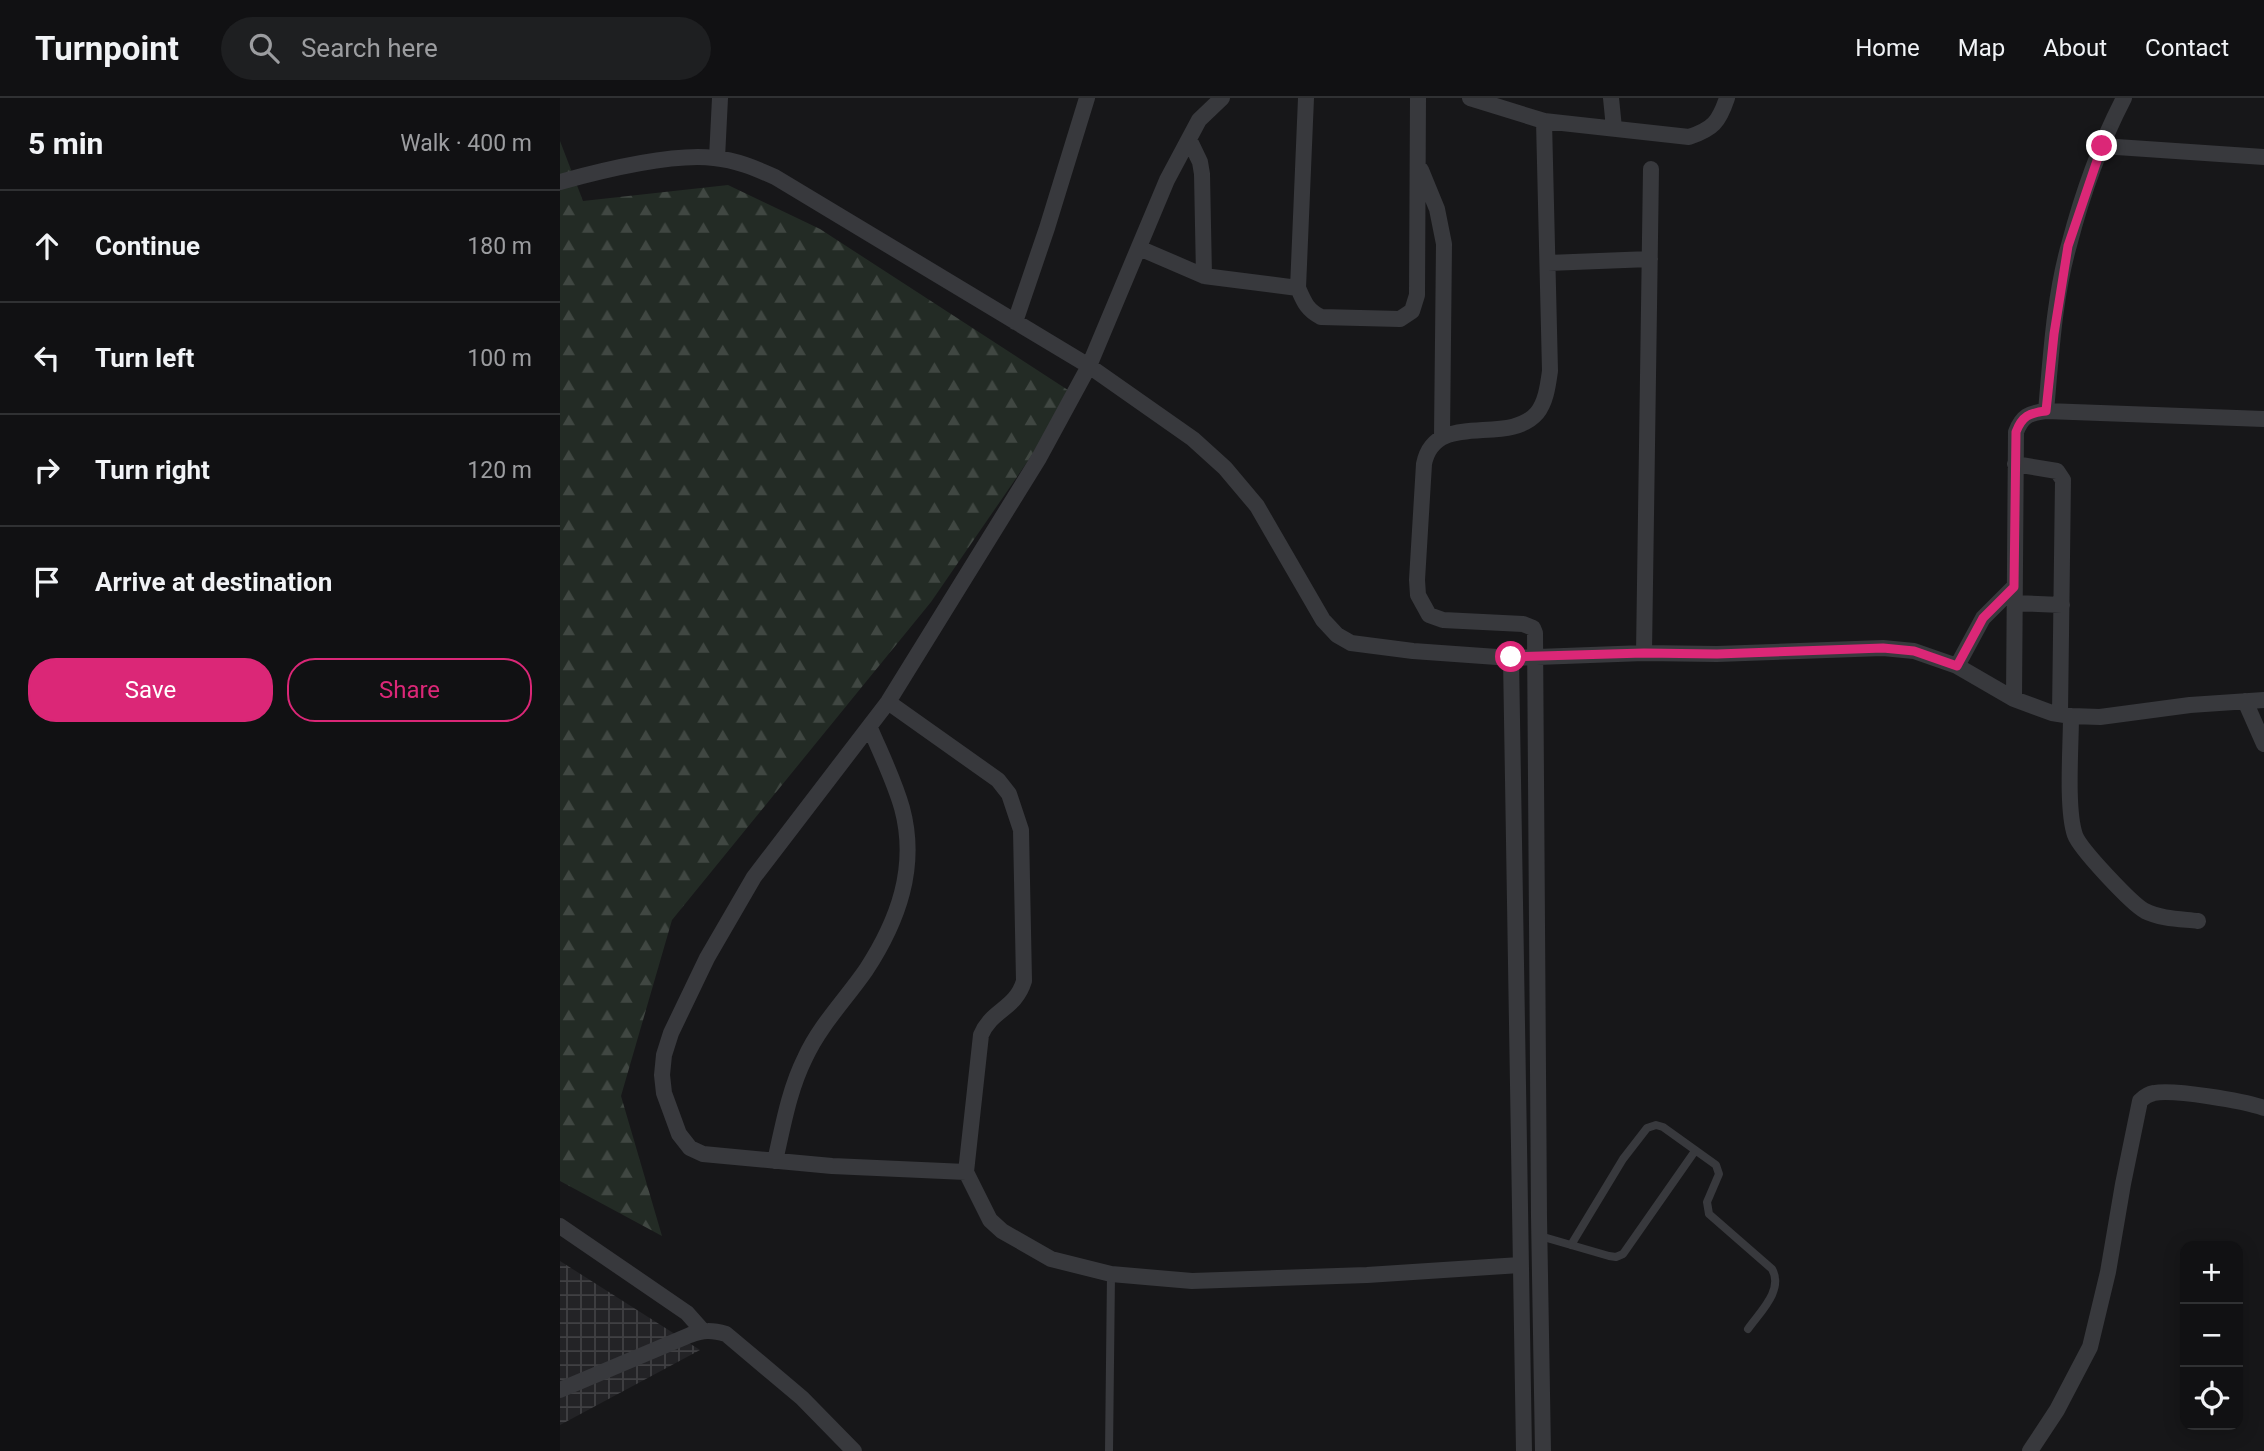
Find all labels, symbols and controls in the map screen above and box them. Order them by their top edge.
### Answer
search box [221,17,711,80]
text: Turnpoint [35,29,179,68]
icon: search [245,29,283,67]
text: Search here [301,33,438,63]
text: Home [1855,34,1920,62]
text: Map [1958,34,2005,62]
text: About [2043,34,2107,62]
text: Contact [2145,34,2229,62]
text: 5 min [28,126,103,161]
text: Walk · 400 m [400,130,532,157]
route end [2086,130,2117,161]
icon: ahead [28,227,66,265]
text: Continue [95,231,200,261]
text: 180 m [467,233,532,260]
icon: left [28,339,66,377]
text: Turn left [95,343,194,373]
text: 100 m [467,345,532,372]
icon: right [28,451,66,489]
text: Turn right [95,455,210,485]
text: 120 m [467,457,532,484]
icon: arrive [28,563,66,601]
text: Arrive at destination [95,567,332,597]
route start [1495,641,1526,672]
button: Save [28,658,273,722]
button: Share [287,658,532,722]
map controls [2180,1241,2243,1430]
button: + [2180,1241,2243,1304]
button: − [2180,1304,2243,1367]
button: locate [2180,1367,2243,1430]

